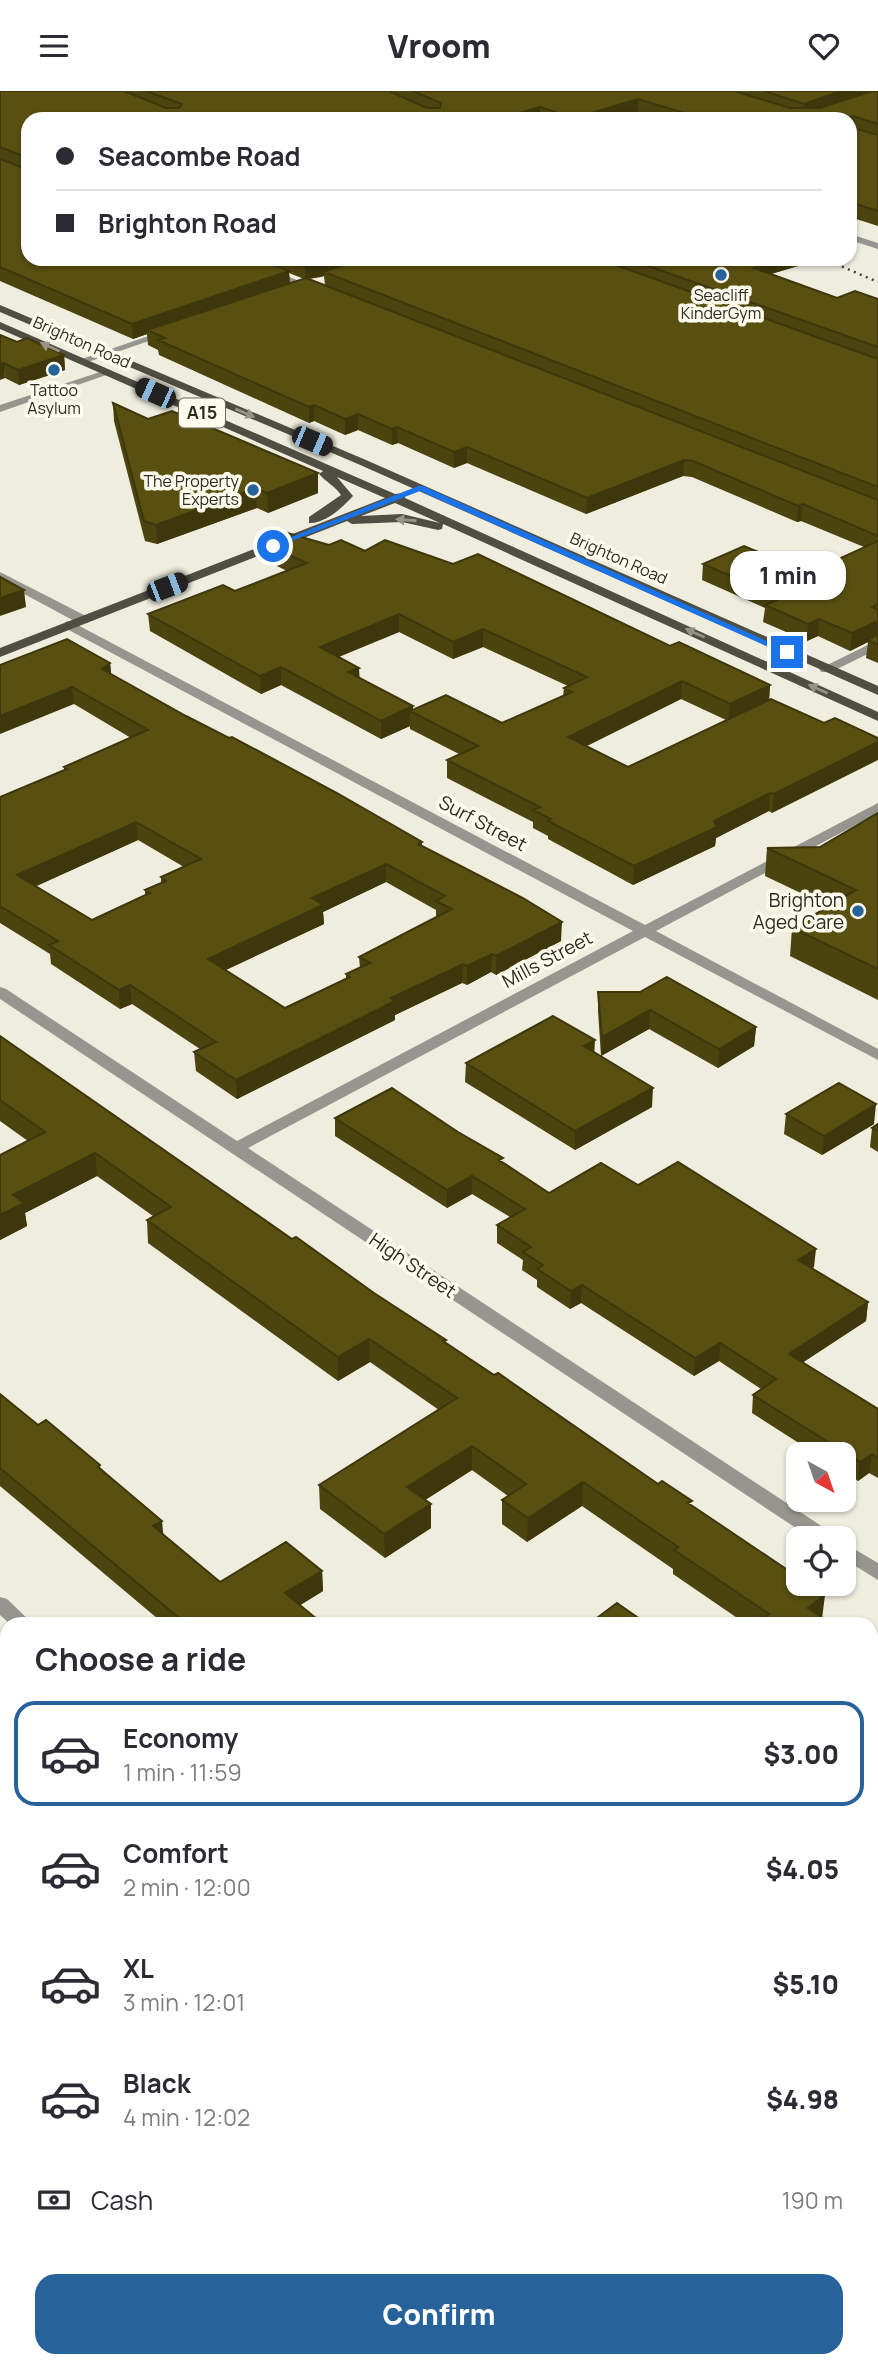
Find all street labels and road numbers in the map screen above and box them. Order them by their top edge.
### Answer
street label: Brighton Road [30,311,134,373]
road number: A15 [179,399,225,427]
street label: Brighton Road [567,527,671,589]
street label: Surf Street [434,789,532,857]
street label: Mills Street [497,924,597,994]
street label: High Street [364,1226,462,1304]

